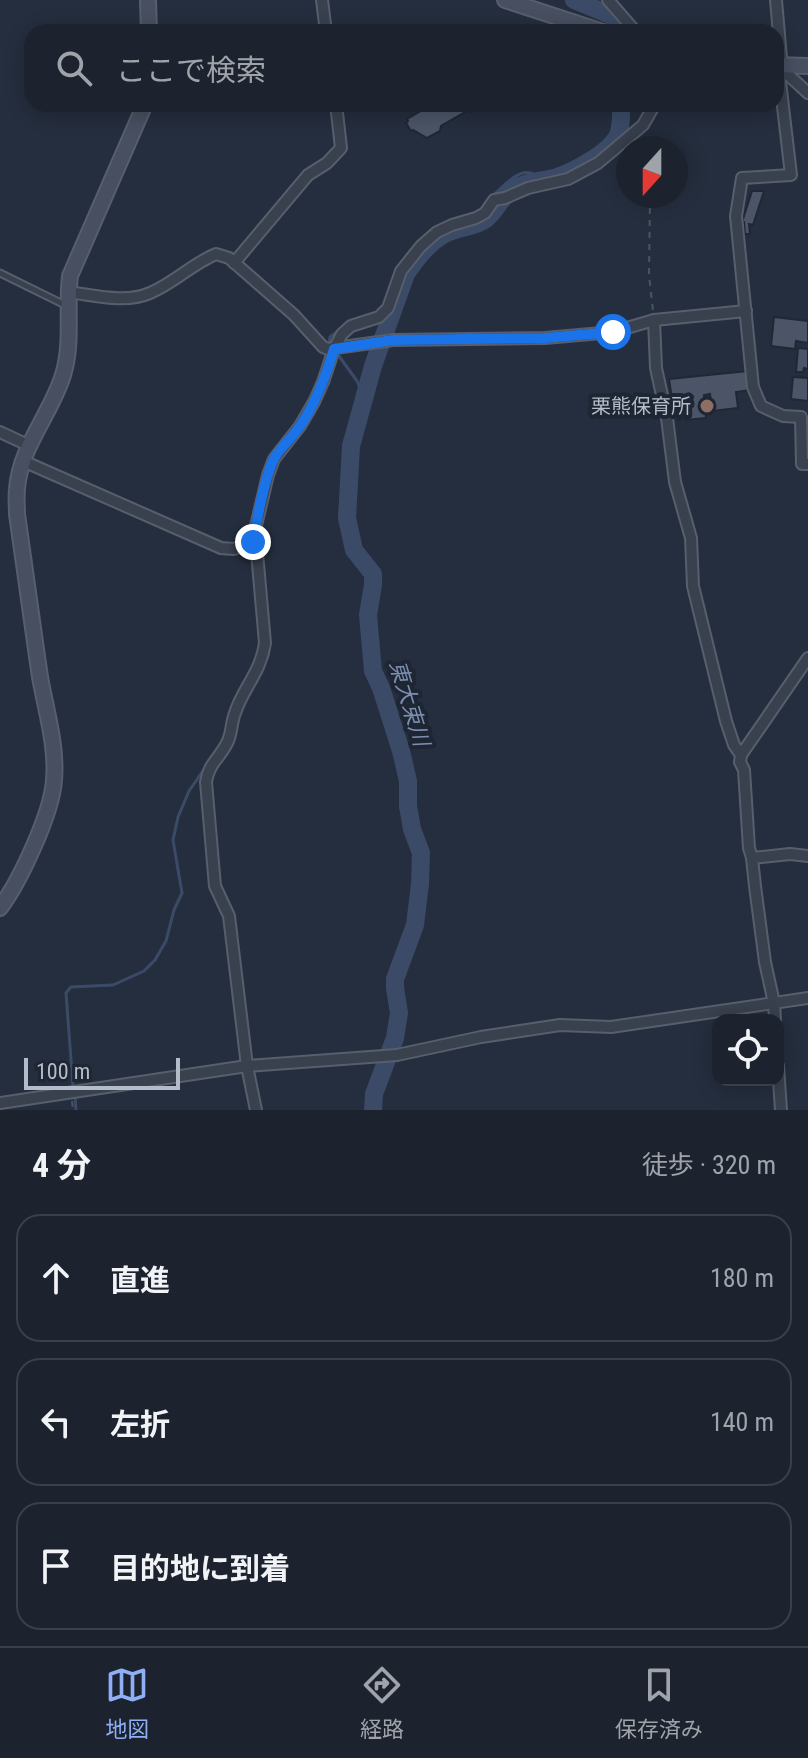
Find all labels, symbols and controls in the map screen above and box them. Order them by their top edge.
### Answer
search box [24,24,784,112]
icon: search [52,46,96,90]
text: ここで検索 [116,53,266,88]
north arrow [616,136,688,208]
route start [595,314,631,350]
place label: 栗熊保育所 [591,394,691,418]
marker: 栗熊保育所 [698,397,716,415]
route end [235,524,271,560]
water label: 東大束川 [385,657,435,751]
map controls [712,1014,784,1086]
button: locate [712,1014,784,1086]
scale bar [24,1054,180,1090]
text: 100 m [36,1059,90,1084]
text: 4 分 [32,1145,91,1185]
text: 徒歩 · 320 m [642,1150,776,1180]
icon: ahead [34,1256,78,1300]
text: 直進 [110,1263,170,1298]
text: 180 m [710,1263,774,1293]
icon: left [34,1400,78,1444]
text: 左折 [110,1407,170,1442]
text: 140 m [710,1407,774,1437]
icon: arrive [34,1544,78,1588]
text: 目的地に到着 [110,1551,290,1586]
tab: 地図 [105,1663,149,1743]
tab: 経路 [360,1663,404,1743]
tab: 保存済み [615,1663,703,1743]

